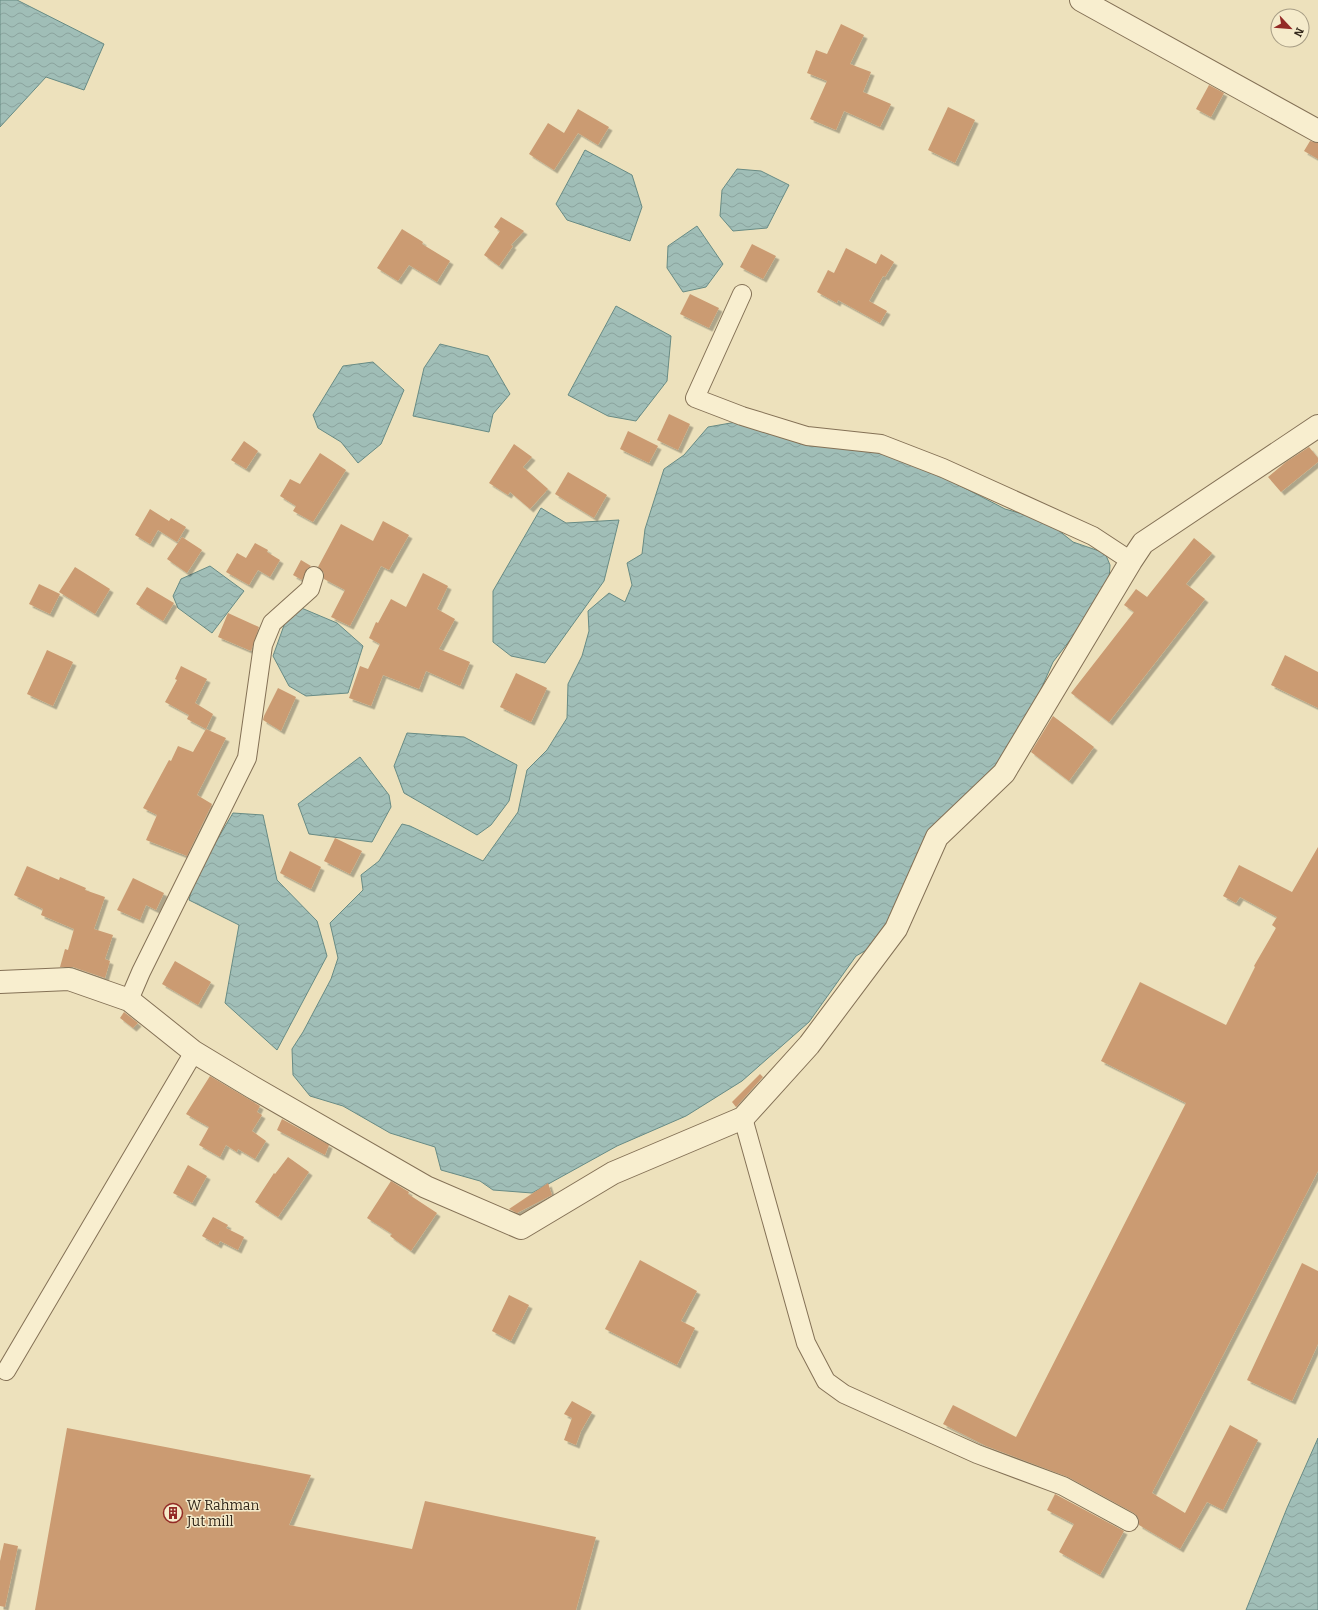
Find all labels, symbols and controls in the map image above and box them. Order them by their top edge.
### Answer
north arrow [1270,8,1310,48]
text: N [1291,25,1306,39]
place label: W Rahman Jut mill [186,1497,259,1530]
building icon: W Rahman Jut mill [162,1502,184,1524]

